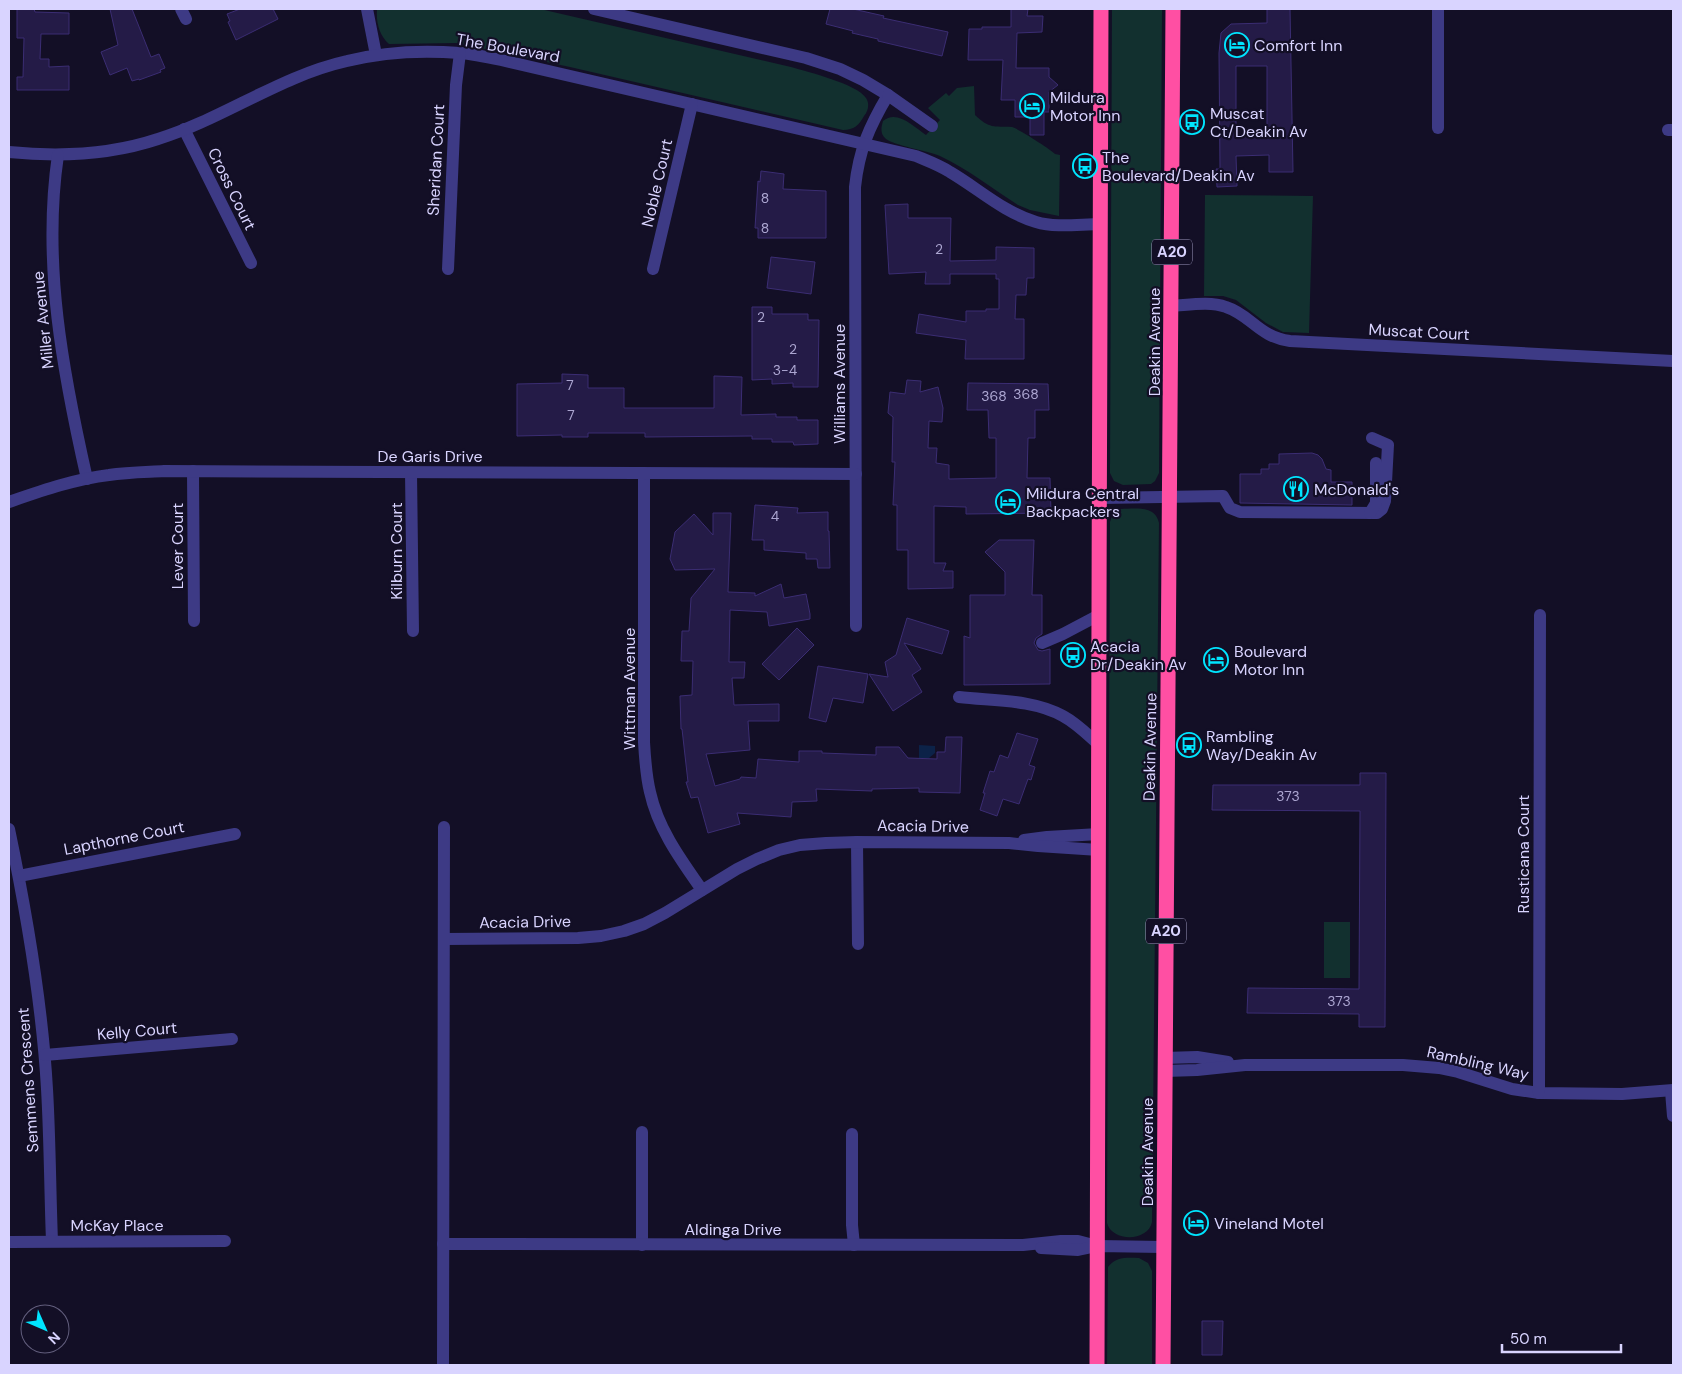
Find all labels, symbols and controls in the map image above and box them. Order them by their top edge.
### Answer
street label: The Boulevard [455,29,561,67]
hotel icon: Comfort Inn [1224,32,1250,58]
place label: Comfort Inn [1254,35,1342,56]
place label: Mildura Motor Inn [1050,87,1120,126]
hotel icon: Mildura Motor Inn [1019,93,1045,119]
place label: Muscat Ct/Deakin Av [1210,103,1308,142]
street label: Sheridan Court [423,104,449,216]
bus stop icon: Muscat Ct/Deakin Av [1179,109,1205,135]
street label: Noble Court [637,137,677,229]
street label: Cross Court [203,144,261,234]
place label: The Boulevard/Deakin Av [1102,147,1255,186]
bus stop icon: The Boulevard/Deakin Av [1072,153,1098,179]
house number: 8 [761,189,769,207]
house number: 8 [761,219,769,237]
house number: 2 [935,240,943,258]
road number: A20 [1152,240,1192,264]
street label: Miller Avenue [27,270,59,370]
street label: Deakin Avenue [1144,288,1165,396]
house number: 2 [757,308,765,326]
street label: Muscat Court [1368,319,1470,345]
street label: Williams Avenue [829,324,850,444]
house number: 2 [789,340,797,358]
house number: 3-4 [773,361,798,379]
house number: 7 [566,376,574,394]
house number: 368 [1013,385,1039,403]
house number: 368 [981,387,1007,405]
house number: 7 [567,406,575,424]
street label: De Garis Drive [377,446,483,467]
restaurant icon: McDonald's [1283,476,1309,502]
place label: McDonald's [1314,479,1399,500]
place label: Mildura Central Backpackers [1026,483,1139,522]
hotel icon: Mildura Central Backpackers [995,489,1021,515]
street label: Kilburn Court [386,502,407,600]
street label: Lever Court [167,503,188,589]
house number: 4 [771,507,780,525]
street label: Wittman Avenue [619,628,640,750]
place label: Acacia Dr/Deakin Av [1090,636,1187,675]
place label: Boulevard Motor Inn [1234,641,1307,680]
bus stop icon: Acacia Dr/Deakin Av [1060,642,1086,668]
hotel icon: Boulevard Motor Inn [1203,647,1229,673]
street label: Deakin Avenue [1139,693,1161,801]
place label: Rambling Way/Deakin Av [1206,726,1318,765]
bus stop icon: Rambling Way/Deakin Av [1176,732,1202,758]
house number: 373 [1276,787,1300,805]
street label: Rusticana Court [1513,795,1534,913]
street label: Acacia Drive [877,815,969,837]
street label: Lapthorne Court [62,816,186,860]
street label: Acacia Drive [479,911,571,933]
road number: A20 [1146,918,1186,944]
house number: 373 [1327,992,1351,1010]
street label: Semmens Crescent [12,1007,44,1153]
street label: Kelly Court [96,1017,178,1045]
street label: Rambling Way [1425,1041,1531,1085]
street label: Deakin Avenue [1137,1098,1158,1206]
hotel icon: Vineland Motel [1183,1210,1209,1236]
place label: Vineland Motel [1214,1213,1324,1234]
street label: McKay Place [70,1215,164,1236]
street label: Aldinga Drive [684,1219,782,1240]
north arrow [20,1304,70,1354]
scale bar [1502,1322,1621,1354]
text: N [44,1328,64,1348]
text: 50 m [1510,1329,1547,1349]

